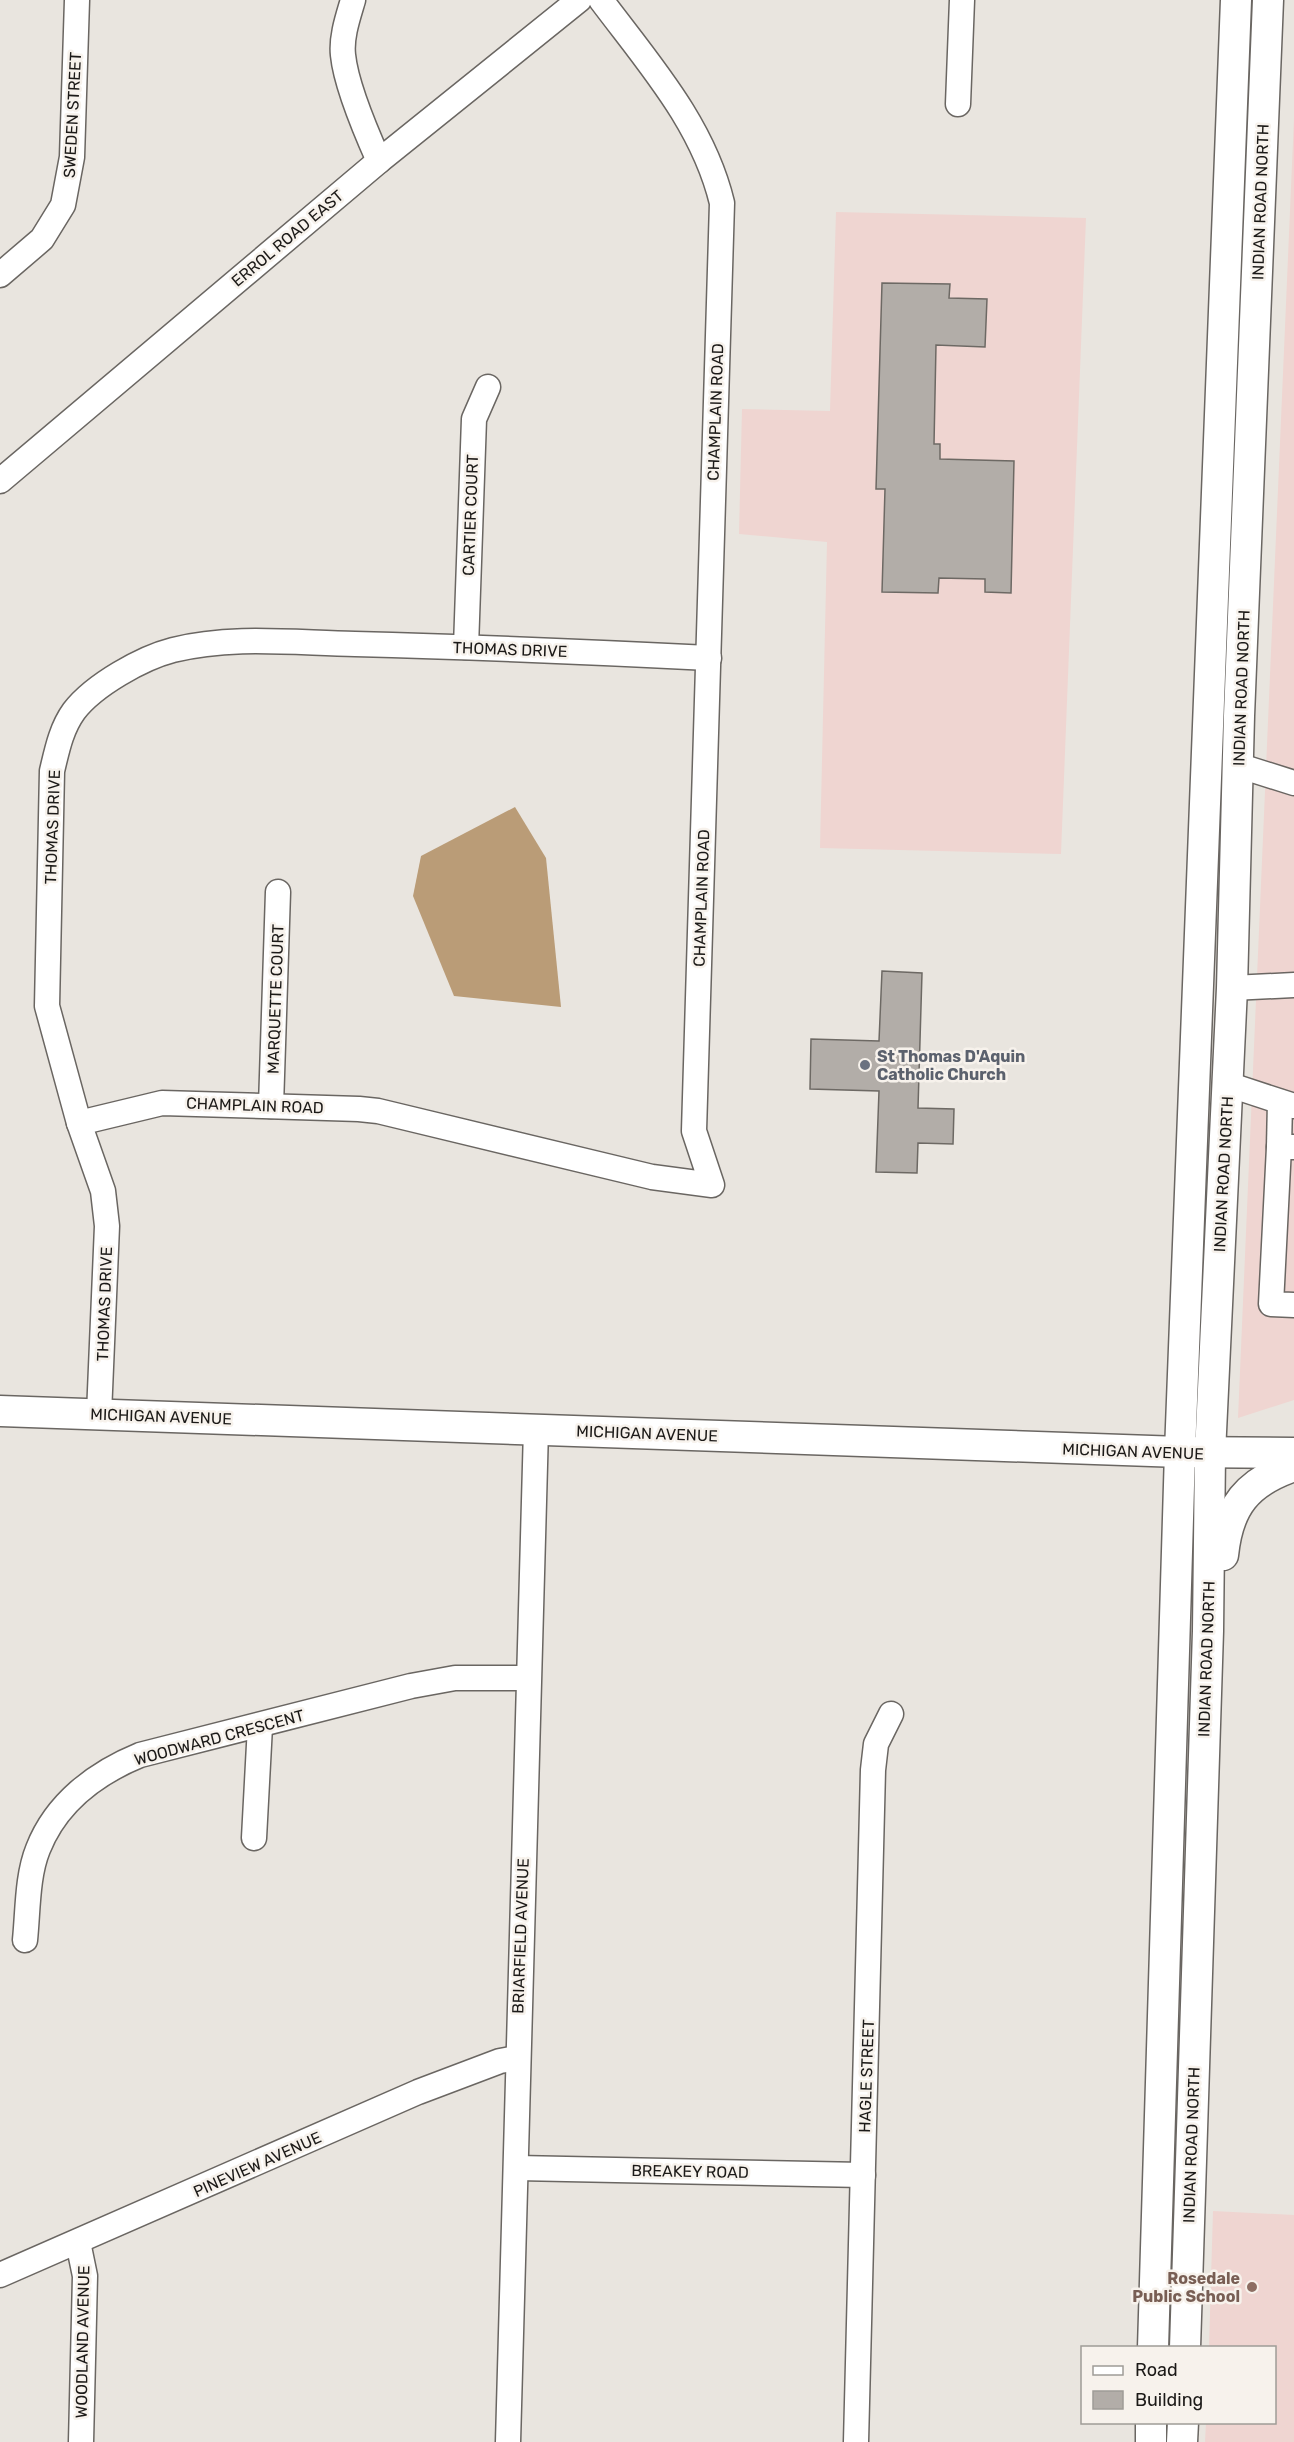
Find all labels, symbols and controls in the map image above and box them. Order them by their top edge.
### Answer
street label: SWEDEN STREET [60,51,85,179]
street label: INDIAN ROAD NORTH [1248,124,1273,280]
street label: ERROL ROAD EAST [228,186,347,291]
street label: CHAMPLAIN ROAD [704,343,727,481]
street label: CARTIER COURT [459,454,482,576]
street label: INDIAN ROAD NORTH [1229,610,1254,766]
street label: THOMAS DRIVE [452,638,568,661]
street label: THOMAS DRIVE [41,769,64,885]
street label: CHAMPLAIN ROAD [690,829,713,967]
street label: MARQUETTE COURT [263,924,288,1074]
place label: St Thomas D'Aquin Catholic Church [877,1047,1025,1084]
marker: St Thomas D'Aquin Catholic Church [858,1058,872,1072]
street label: CHAMPLAIN ROAD [186,1094,324,1117]
street label: INDIAN ROAD NORTH [1210,1095,1237,1253]
street label: THOMAS DRIVE [93,1246,116,1362]
street label: MICHIGAN AVENUE [90,1405,232,1428]
street label: MICHIGAN AVENUE [576,1422,718,1445]
street label: MICHIGAN AVENUE [1062,1440,1204,1463]
street label: INDIAN ROAD NORTH [1194,1581,1219,1737]
street label: WOODWARD CRESCENT [132,1706,306,1769]
street label: BRIARFIELD AVENUE [508,1858,533,2014]
street label: HAGLE STREET [855,2019,878,2133]
street label: INDIAN ROAD NORTH [1179,2067,1204,2223]
street label: PINEVIEW AVENUE [190,2128,324,2201]
street label: BREAKEY ROAD [631,2161,749,2182]
street label: WOODLAND AVENUE [72,2265,93,2419]
place label: Rosedale Public School [1132,2269,1240,2306]
marker: Rosedale Public School [1245,2280,1259,2294]
legend [1081,2346,1276,2424]
text: Road [1135,2359,1178,2381]
text: Building [1135,2389,1203,2411]

